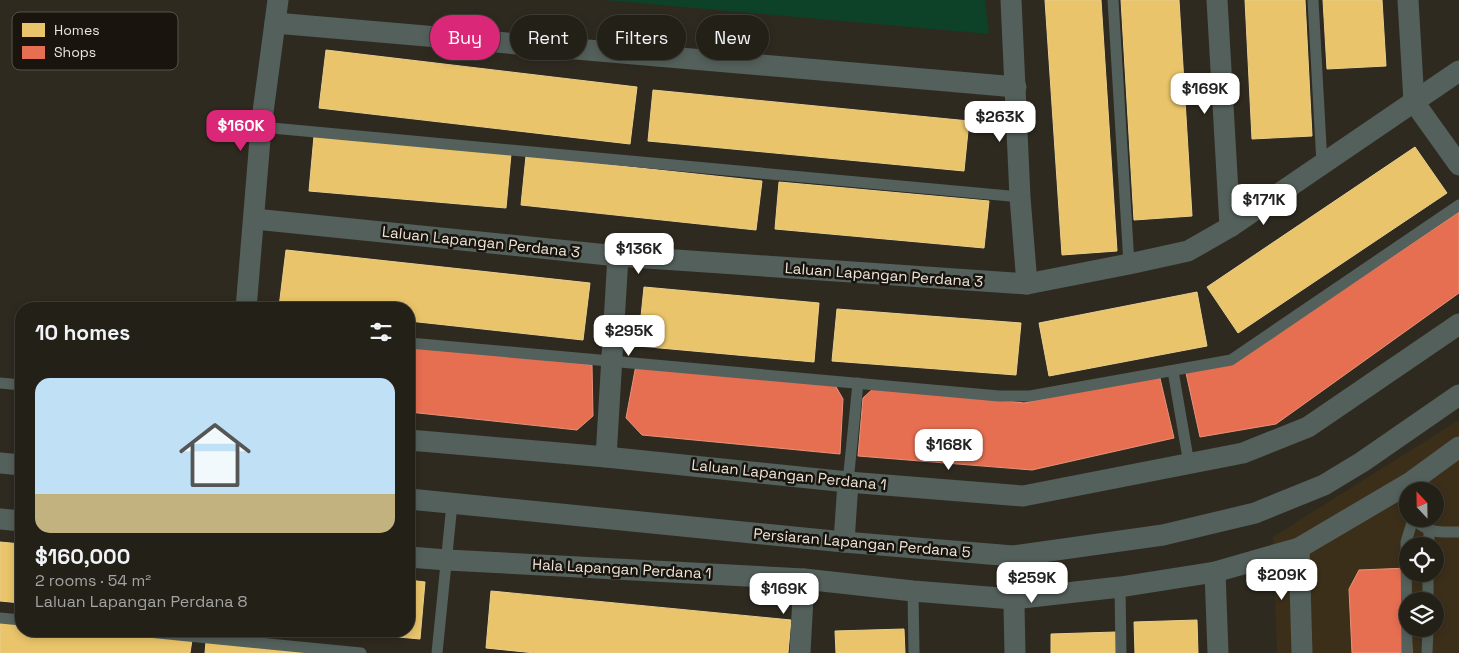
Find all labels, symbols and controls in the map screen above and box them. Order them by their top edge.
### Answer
legend [12,12,178,70]
chip: Buy [430,15,500,60]
chip: Rent [510,15,587,60]
chip: Filters [597,15,686,60]
chip: New [696,15,769,60]
text: Homes [54,21,100,39]
text: Shops [54,43,96,61]
pin: $169K [1170,72,1240,115]
text: $169K [1182,78,1228,99]
pin: $263K [965,100,1035,143]
text: $263K [976,106,1024,127]
pin: $160K [206,110,276,152]
text: $160K [217,115,265,136]
pin: $171K [1229,184,1299,226]
text: $171K [1243,189,1285,210]
street label: Laluan Lapangan Perdana 3 [381,222,581,261]
pin: $136K [604,232,674,275]
text: $136K [616,238,662,259]
street label: Laluan Lapangan Perdana 3 [784,258,984,291]
pin: $295K [594,314,664,357]
icon: filters [367,318,395,346]
text: 10 homes [35,319,130,346]
text: $295K [605,320,653,341]
icon: home [170,410,260,500]
pin: $168K [914,428,984,471]
text: $168K [926,434,972,455]
street label: Laluan Lapangan Perdana 1 [690,455,888,494]
north arrow [1399,482,1444,528]
map controls [1399,482,1444,637]
street label: Persiaran Lapangan Perdana 5 [753,524,971,561]
button: locate [1399,537,1444,582]
text: $160,000 [35,543,130,570]
street label: Hala Lapangan Perdana 1 [532,554,712,583]
pin: $209K [1247,558,1317,601]
pin: $259K [997,562,1067,604]
text: $209K [1257,564,1307,585]
text: $259K [1008,567,1056,588]
text: 2 rooms · 54 m² [35,570,151,591]
pin: $169K [749,572,819,615]
text: $169K [761,578,807,599]
text: Laluan Lapangan Perdana 8 [35,591,248,612]
button: layers [1399,592,1444,637]

